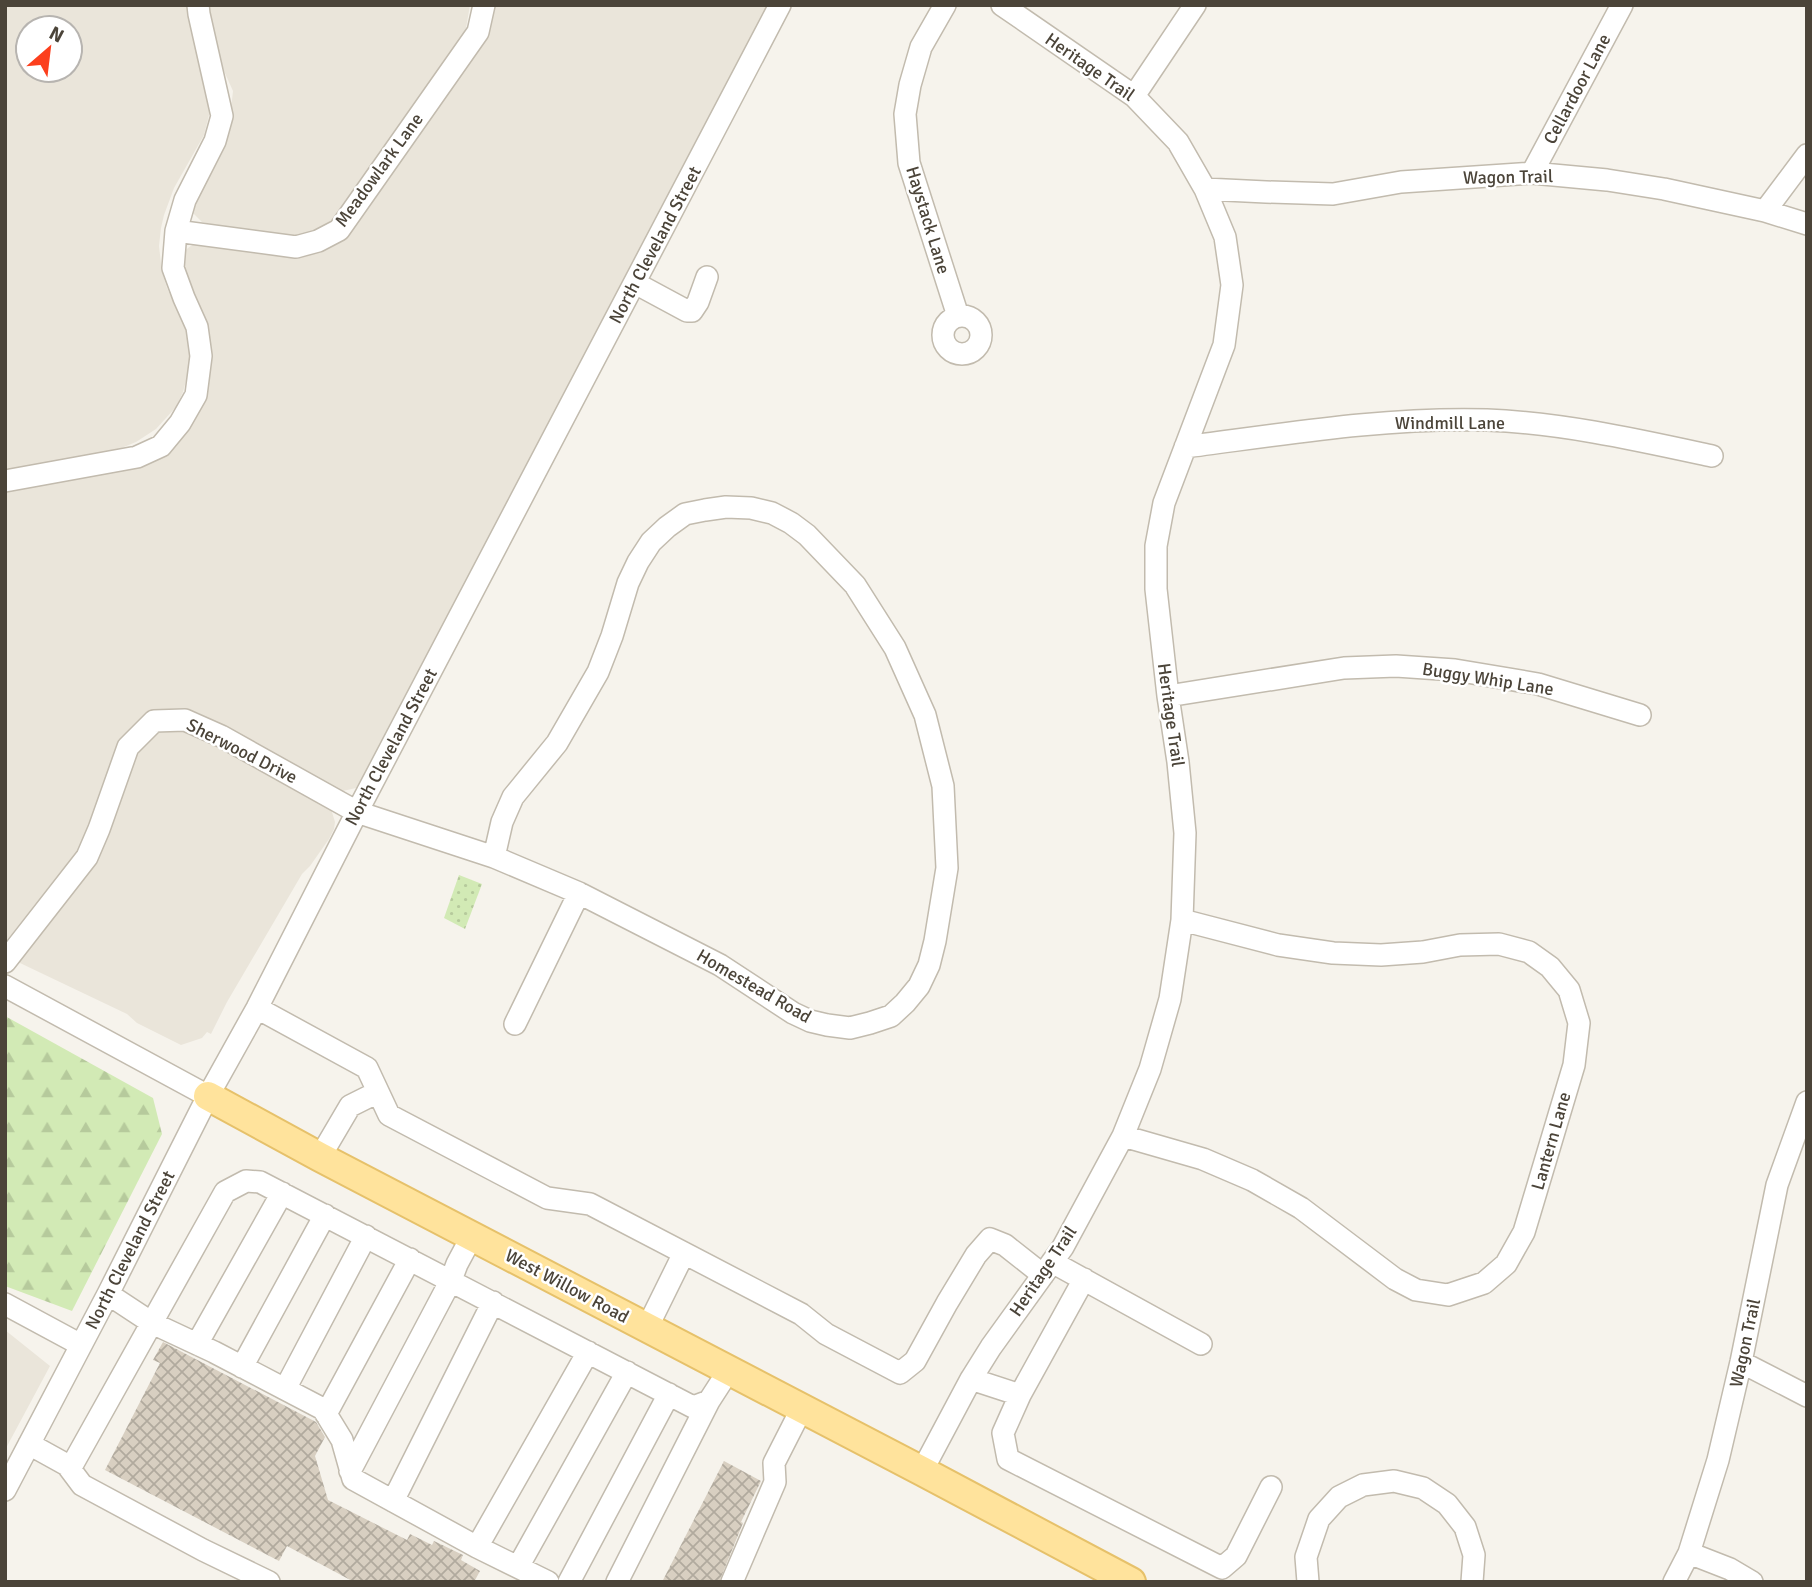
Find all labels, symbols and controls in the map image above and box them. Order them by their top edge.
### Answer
north arrow [14,14,84,84]
text: N [45,21,68,49]
street label: Heritage Trail [1041,28,1139,106]
street label: Cellardoor Lane [1539,30,1615,148]
street label: Meadowlark Lane [330,109,428,231]
street label: North Cleveland Street [604,163,706,327]
street label: Haystack Lane [901,164,955,276]
street label: Wagon Trail [1463,165,1553,189]
street label: Windmill Lane [1395,412,1505,434]
street label: Buggy Whip Lane [1421,658,1555,700]
street label: Heritage Trail [1153,662,1189,768]
street label: North Cleveland Street [340,665,442,829]
street label: Sherwood Drive [183,714,301,788]
street label: Homestead Road [693,944,815,1028]
street label: Lantern Lane [1527,1089,1575,1193]
street label: North Cleveland Street [80,1167,180,1333]
street label: Heritage Trail [1005,1222,1081,1320]
street label: West Willow Road [501,1244,633,1328]
street label: Wagon Trail [1725,1297,1765,1389]

